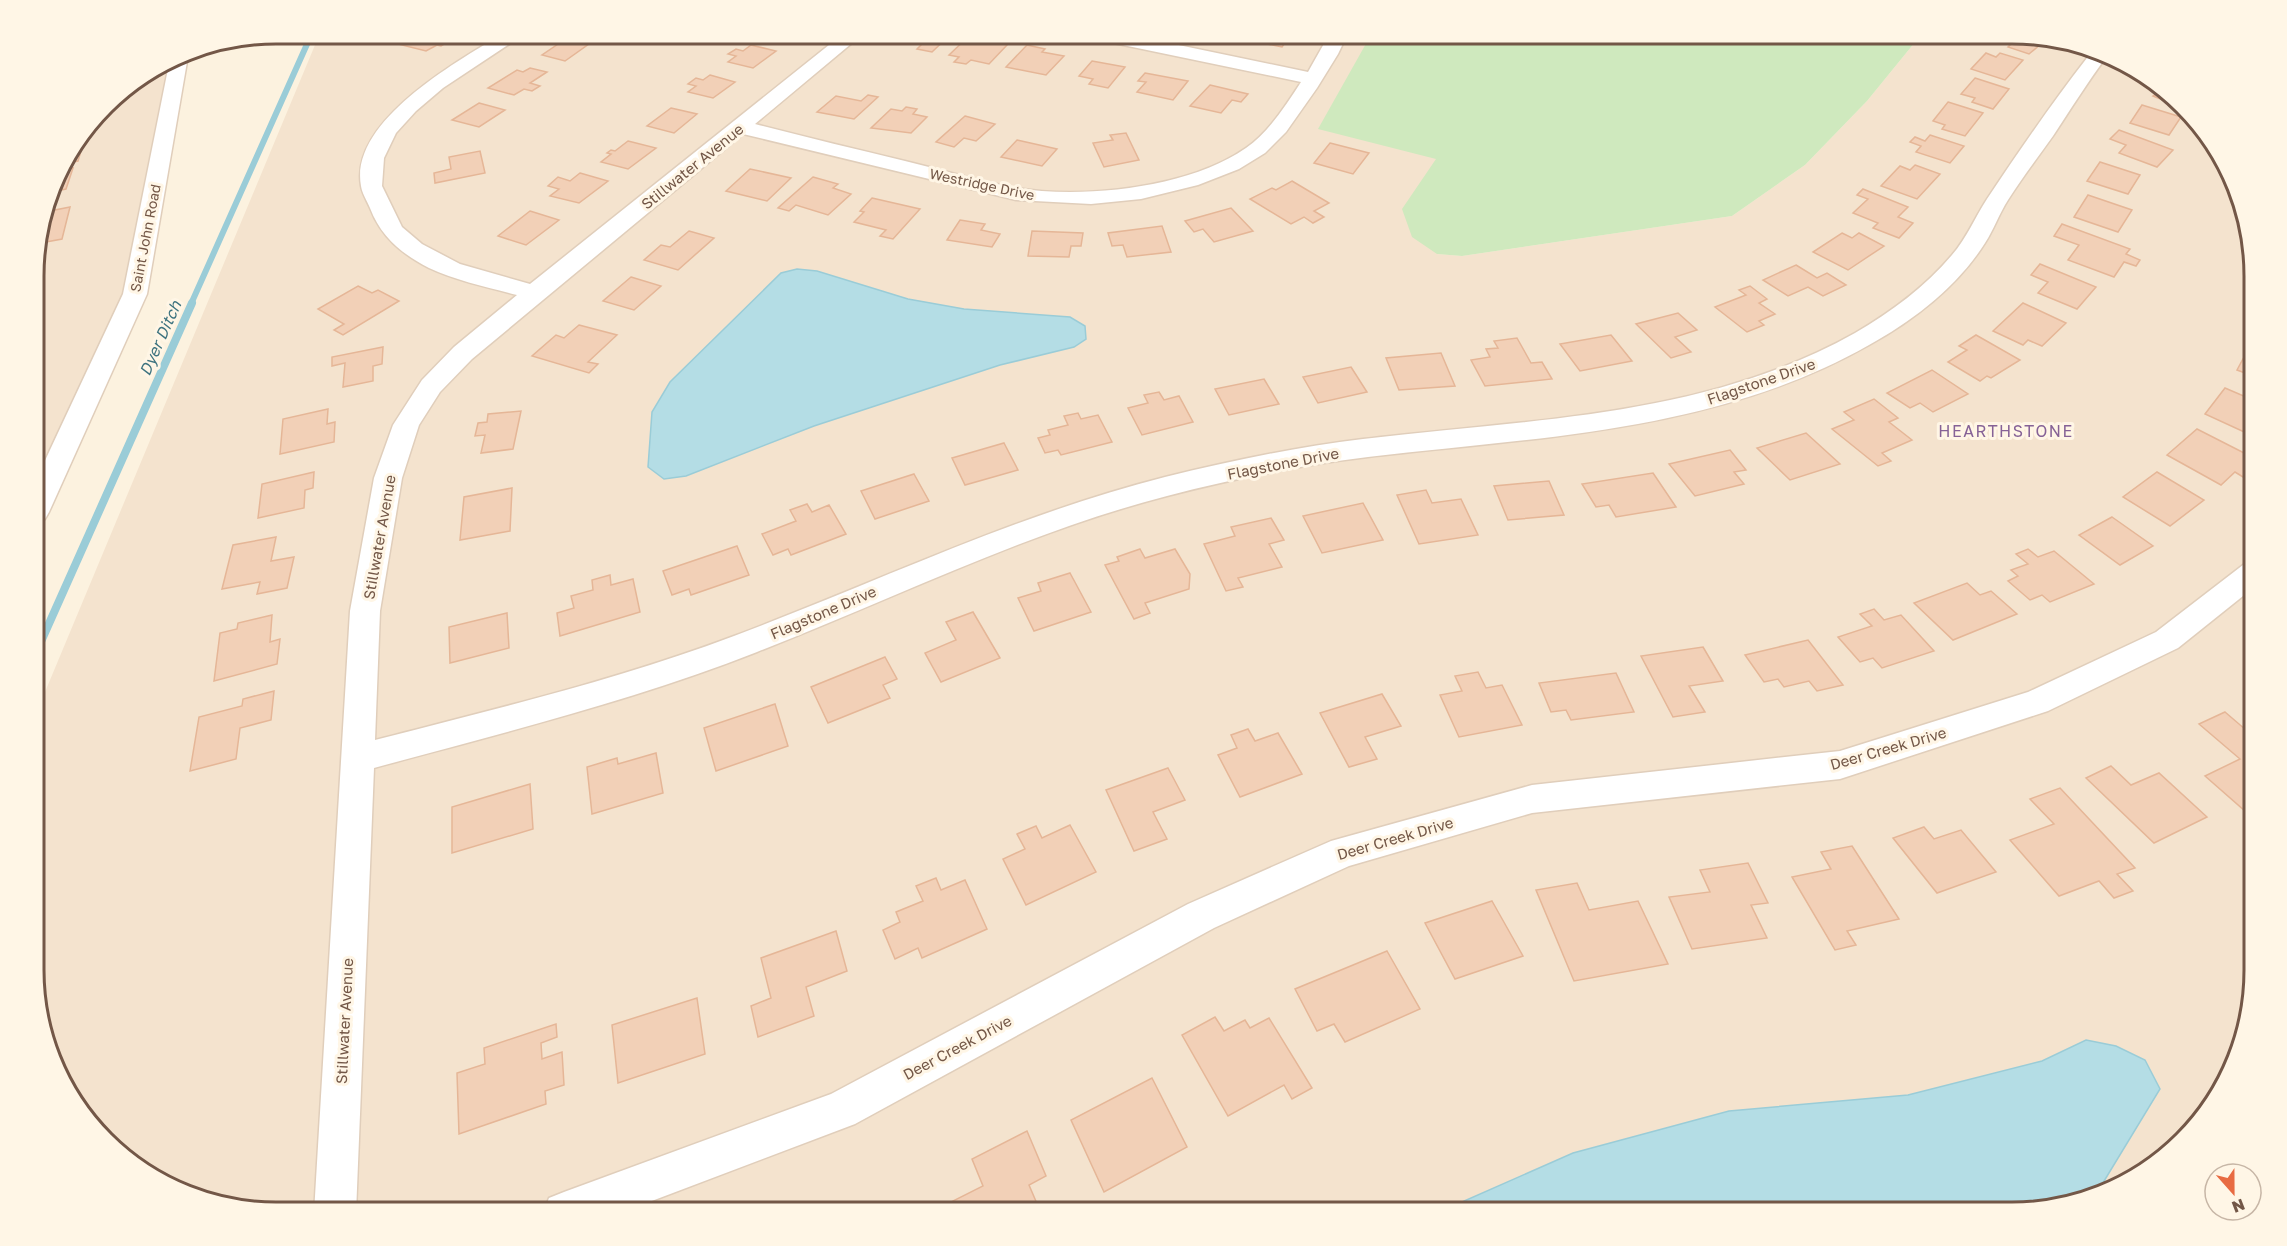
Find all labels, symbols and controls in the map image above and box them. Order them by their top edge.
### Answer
street label: Stillwater Avenue [637,119,747,213]
street label: Westridge Drive [928,165,1036,203]
street label: Saint John Road [126,183,164,293]
water label: Dyer Ditch [135,296,186,379]
street label: Flagstone Drive [1705,354,1818,408]
district label: HEARTHSTONE [1938,421,2074,441]
street label: Flagstone Drive [1226,443,1341,483]
street label: Stillwater Avenue [359,473,399,601]
street label: Flagstone Drive [767,581,879,642]
street label: Deer Creek Drive [1828,723,1949,773]
street label: Deer Creek Drive [1335,813,1456,863]
street label: Stillwater Avenue [332,957,356,1084]
street label: Deer Creek Drive [900,1011,1015,1083]
north arrow [2203,1162,2263,1222]
text: N [2229,1194,2248,1218]

